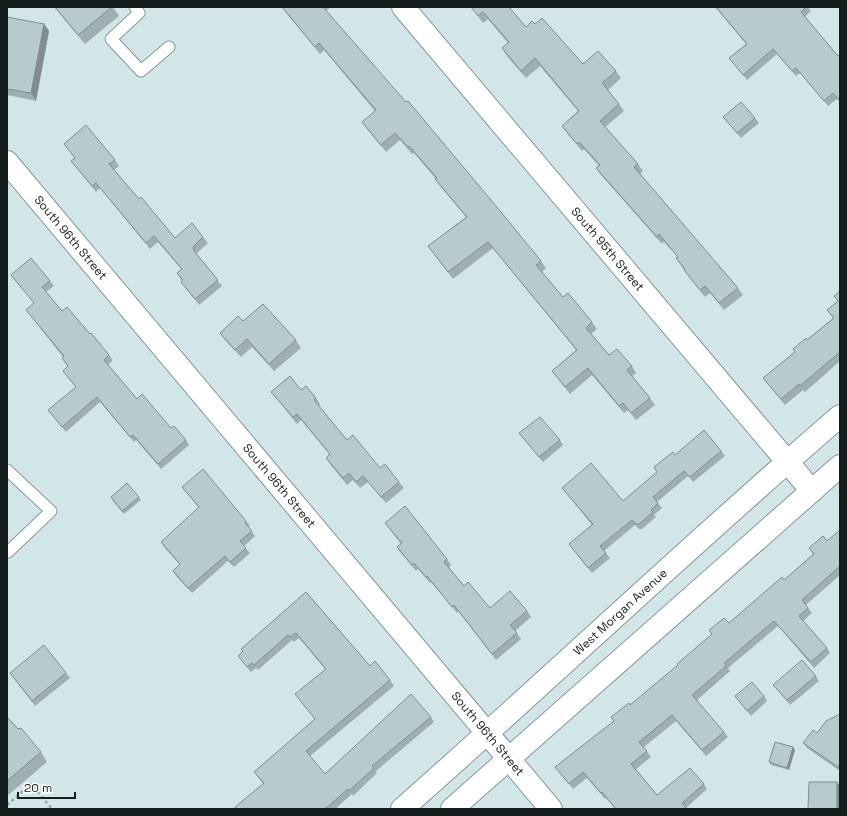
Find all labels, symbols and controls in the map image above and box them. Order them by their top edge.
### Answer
street label: South 96th Street [31,192,111,283]
street label: South 95th Street [567,204,648,295]
street label: South 96th Street [239,440,319,531]
street label: West Morgan Avenue [570,565,671,659]
street label: South 96th Street [448,688,528,779]
scale bar [18,774,75,800]
text: 20 m [24,780,52,796]

